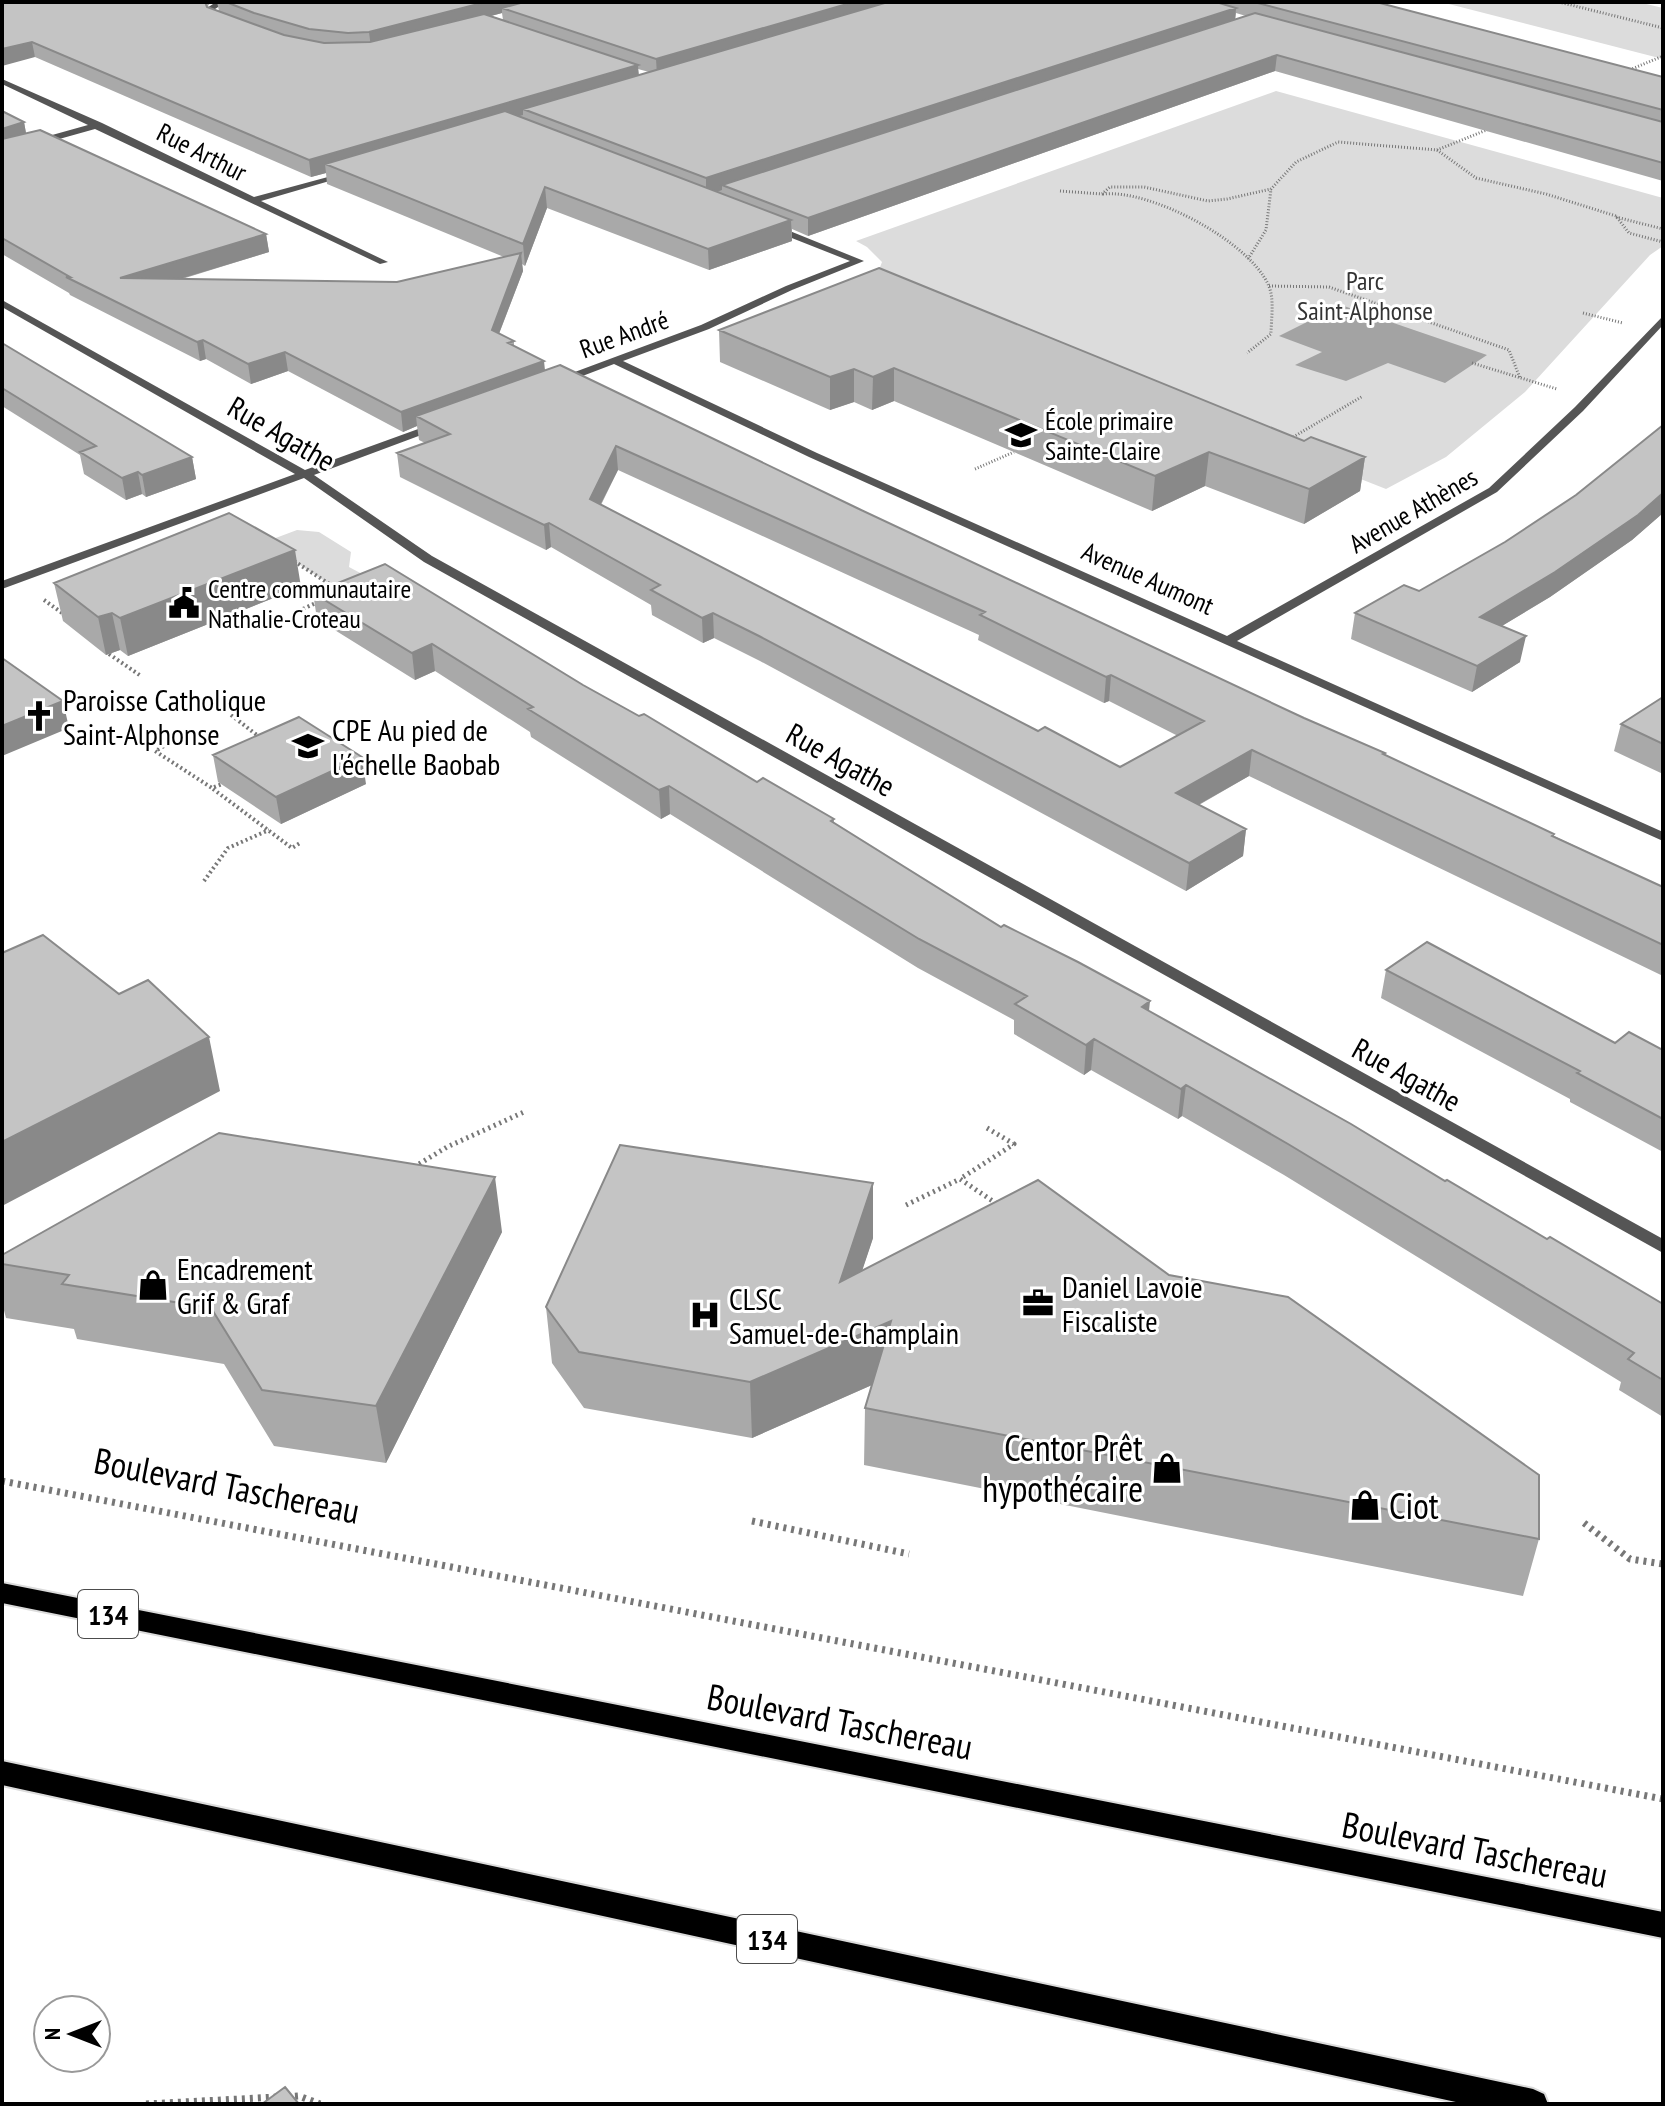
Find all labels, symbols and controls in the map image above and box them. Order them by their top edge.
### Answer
street label: Rue Arthur [152,115,252,189]
park label: Parc Saint-Alphonse [1297,264,1433,327]
street label: Rue André [575,303,673,365]
street label: Rue Agathe [221,387,343,479]
place label: École primaire Sainte-Claire [1045,404,1173,467]
school or university icon: École primaire Sainte-Claire [1004,418,1038,452]
street label: Avenue Athènes [1343,460,1483,560]
street label: Avenue Aumont [1077,534,1219,622]
place label: Centre communautaire Nathalie-Croteau [208,572,411,635]
public building icon: Centre communautaire Nathalie-Croteau [167,586,201,620]
place label: Paroisse Catholique Saint-Alphonse [63,680,266,753]
church icon: Paroisse Catholique Saint-Alphonse [22,699,56,733]
place label: CPE Au pied de l'échelle Baobab [332,710,500,783]
street label: Rue Agathe [780,713,902,805]
school or university icon: CPE Au pied de l'échelle Baobab [291,729,325,763]
street label: Rue Agathe [1346,1028,1468,1120]
place label: Encadrement Grif & Graf [177,1249,313,1322]
place label: Daniel Lavoie Fiscaliste [1062,1267,1203,1340]
shop icon: Encadrement Grif & Graf [136,1268,170,1302]
place label: CLSC Samuel-de-Champlain [729,1279,959,1352]
office icon: Daniel Lavoie Fiscaliste [1021,1286,1055,1320]
hospital icon: CLSC Samuel-de-Champlain [688,1298,722,1332]
place label: Centor Prêt hypothécaire [982,1424,1143,1512]
street label: Boulevard Taschereau [90,1436,364,1534]
shop icon: Centor Prêt hypothécaire [1150,1451,1184,1485]
place label: Ciot [1389,1482,1439,1529]
shop icon: Ciot [1348,1488,1382,1522]
road number: 134 [78,1590,138,1638]
street label: Boulevard Taschereau [703,1672,977,1770]
street label: Boulevard Taschereau [1338,1800,1612,1898]
road number: 134 [737,1915,797,1963]
north arrow [32,1994,112,2074]
text: N [38,2028,66,2040]

